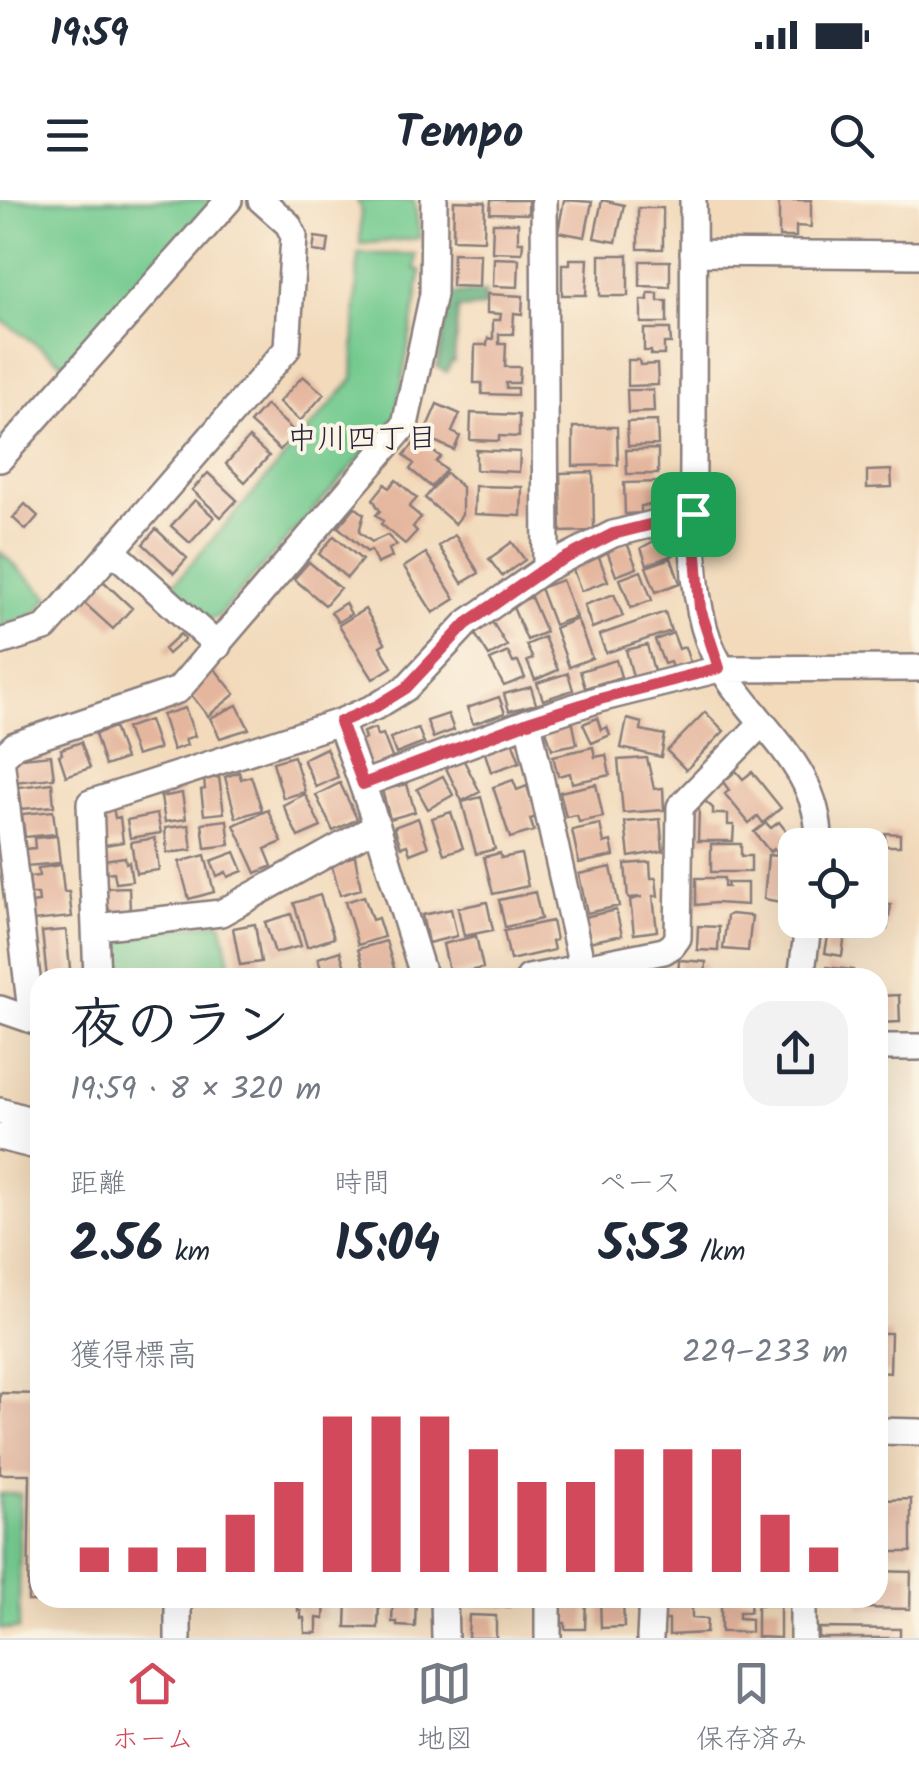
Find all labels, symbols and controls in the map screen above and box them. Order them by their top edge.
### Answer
text: 19:59 [50,5,129,65]
text: Tempo [395,99,524,171]
icon: menu [40,108,95,163]
icon: search [824,108,879,163]
district label: 中川四丁目 [287,416,437,464]
pin [651,472,736,557]
icon: arrive [666,487,721,542]
map controls [778,828,888,938]
button: locate [778,828,888,938]
text: 夜のラン [70,984,290,1071]
button: share [743,1001,848,1106]
text: 19:59 · 8 × 320 m [70,1065,321,1116]
text: 距離 [70,1162,126,1207]
text: 時間 [334,1162,390,1207]
text: ペース [599,1162,681,1207]
text: 2.56 [70,1207,163,1287]
text: 15:04 [334,1207,440,1287]
text: 5:53 [599,1207,689,1287]
text: km [163,1230,210,1275]
text: /km [689,1230,745,1275]
text: 229–233 m [682,1328,848,1379]
text: 獲得標高 [70,1331,198,1382]
tab: ホーム [111,1656,194,1763]
tab: 地図 [417,1656,473,1763]
tab: 保存済み [696,1656,808,1763]

